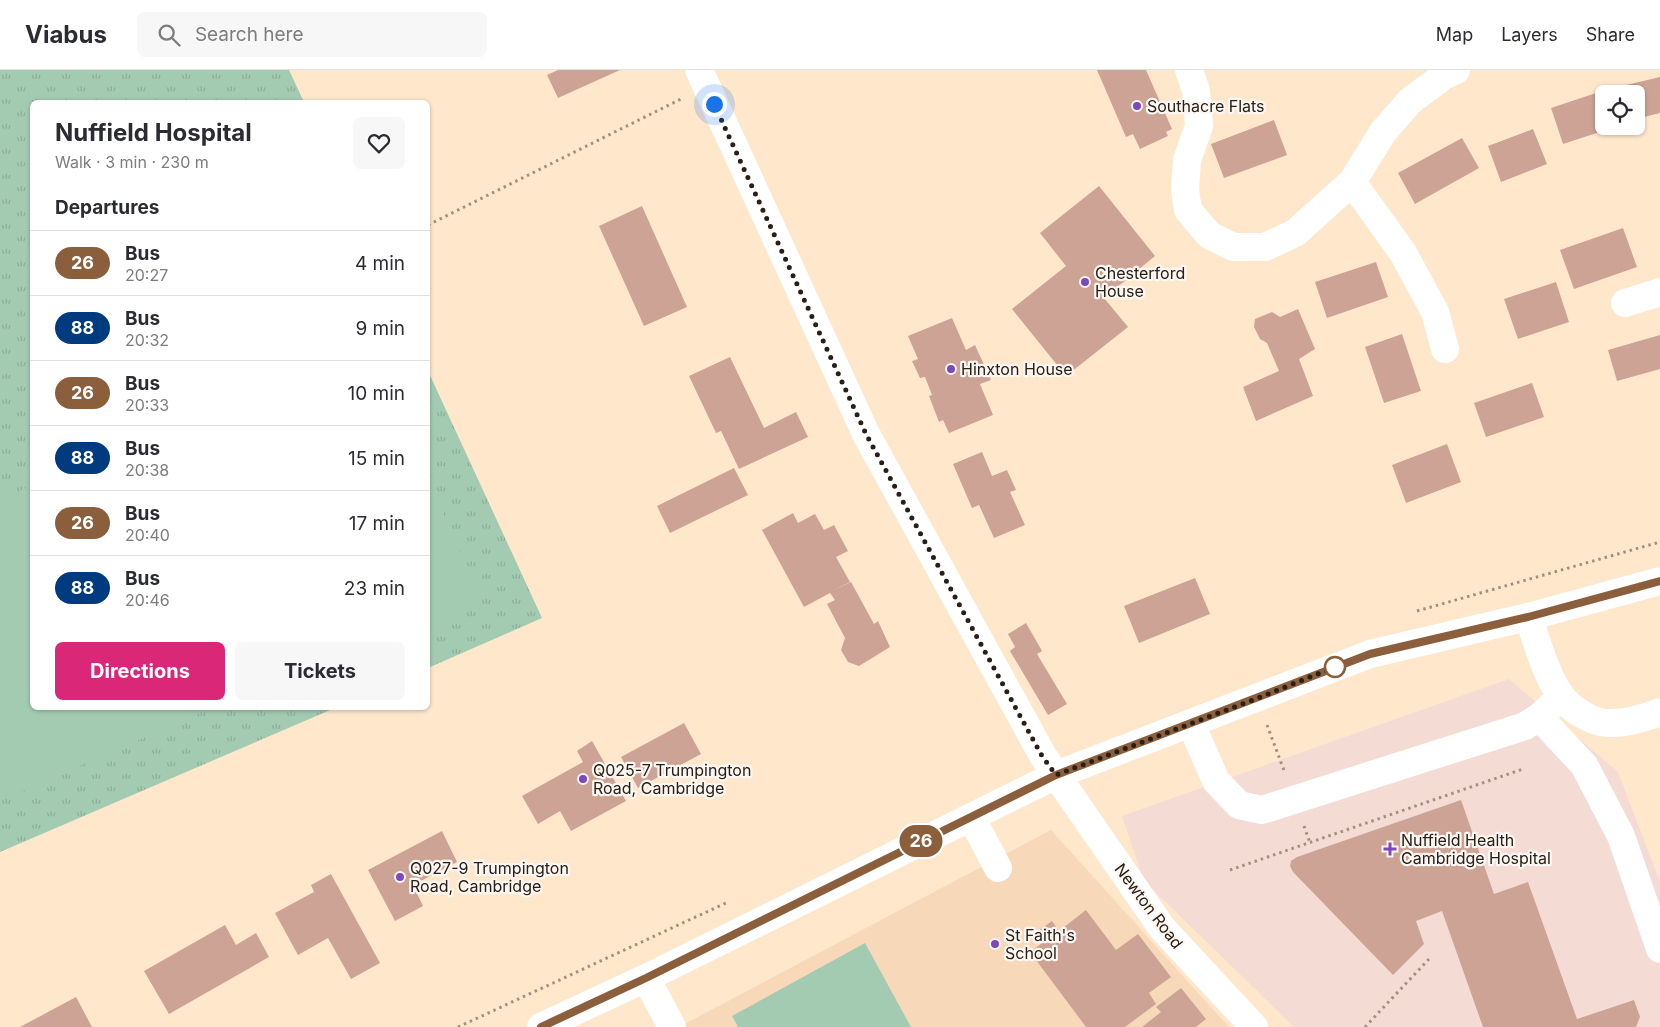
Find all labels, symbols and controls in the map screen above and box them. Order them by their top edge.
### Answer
search box [137,12,487,57]
text: Viabus [25,20,107,49]
icon: search [155,21,183,49]
text: Search here [195,23,304,46]
text: Map [1436,24,1473,45]
text: Layers [1501,24,1558,45]
text: Share [1586,24,1635,45]
map controls [1595,85,1645,135]
button: locate [1595,85,1645,135]
your location [702,92,727,117]
place label: Southacre Flats [1147,96,1265,116]
marker: Southacre Flats [1131,100,1143,112]
button: heart [353,117,405,169]
text: Nuffield Hospital [55,118,252,147]
text: Walk · 3 min · 230 m [55,152,209,172]
text: Departures [55,196,159,219]
text: Bus [125,242,160,265]
text: 26 [71,252,94,273]
text: 4 min [355,252,405,275]
place label: Chesterford House [1095,263,1185,301]
text: 20:27 [125,265,168,285]
marker: Chesterford House [1079,276,1091,288]
text: Bus [125,307,160,330]
text: 88 [71,317,94,338]
text: 9 min [355,317,405,340]
text: 20:32 [125,330,169,350]
place label: Hinxton House [961,359,1073,379]
marker: Hinxton House [945,363,957,375]
text: Bus [125,372,160,395]
text: 26 [71,382,94,403]
text: 10 min [347,382,405,405]
text: 20:33 [125,395,169,415]
text: Bus [125,437,160,460]
text: 88 [71,447,94,468]
text: 15 min [348,447,405,470]
text: 20:38 [125,460,169,480]
text: Bus [125,502,160,525]
text: 26 [71,512,94,533]
text: 17 min [349,512,405,535]
text: 20:40 [125,525,170,545]
text: Bus [125,567,160,590]
text: 88 [71,577,94,598]
text: 23 min [344,577,405,600]
text: 20:46 [125,590,170,610]
button: Directions [55,642,225,700]
button: Tickets [235,642,405,700]
unlabelled marker [1324,656,1346,678]
place label: Q025-7 Trumpington Road, Cambridge [593,760,751,798]
marker: Q025-7 Trumpington Road, Cambridge [577,773,589,785]
line badge: 26 [898,825,944,857]
text: 26 [909,830,933,851]
place label: Nuffield Health Cambridge Hospital [1401,830,1551,868]
marker: Nuffield Health Cambridge Hospital [1383,842,1397,856]
place label: Q027-9 Trumpington Road, Cambridge [410,858,569,896]
street label: Newton Road [1110,859,1188,953]
marker: Q027-9 Trumpington Road, Cambridge [394,871,406,883]
place label: St Faith's School [1005,925,1075,963]
marker: St Faith's School [989,938,1001,950]

